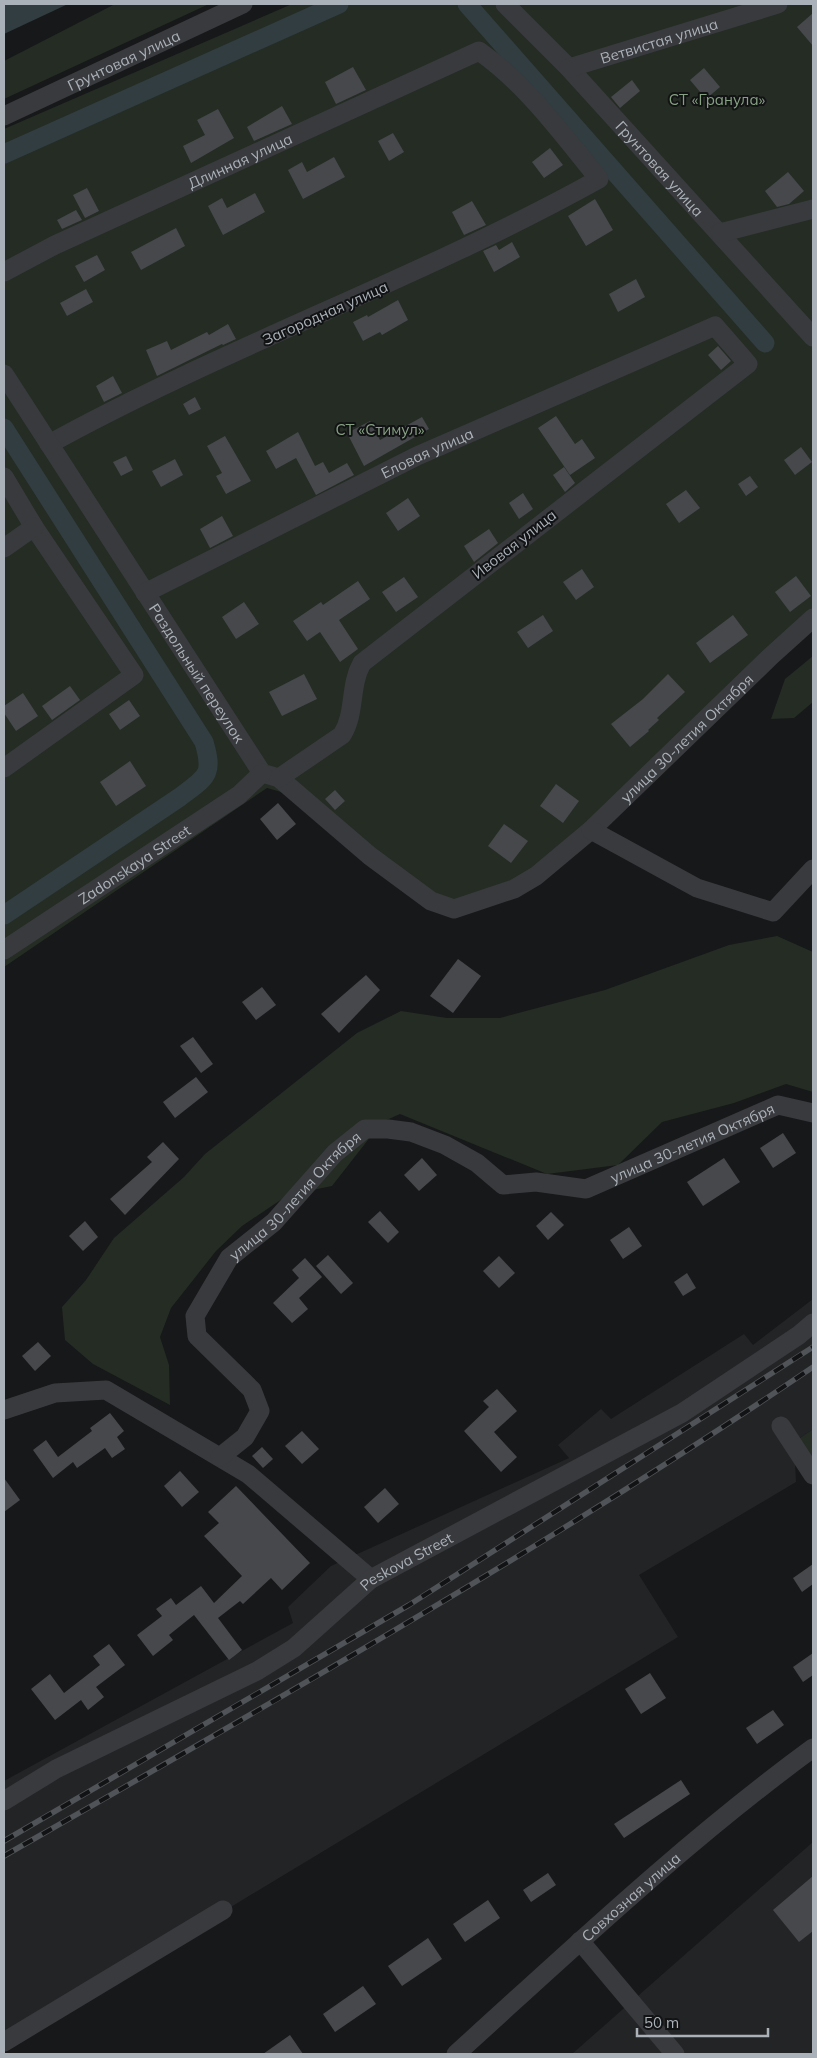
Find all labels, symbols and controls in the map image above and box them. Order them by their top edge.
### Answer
street label: Ветвистая улица [598,14,720,67]
street label: Грунтовая улица [64,25,183,95]
park label: СТ «Гранула» [669,90,766,109]
street label: Грунтовая улица [612,117,708,220]
street label: Длинная улица [185,128,295,193]
street label: Загородная улица [259,277,391,349]
park label: СТ «Стимул» [335,420,425,439]
street label: Еловая улица [377,423,476,482]
street label: Ивовая улица [468,505,560,583]
street label: Раздольный переулок [145,600,250,747]
street label: улица 30-летия Октября [616,669,757,806]
street label: Zadonskaya Street [74,820,194,908]
street label: улица 30-летия Октября [607,1098,777,1187]
street label: улица 30-летия Октября [225,1127,364,1264]
street label: Peskova Street [355,1528,456,1594]
street label: Совхозная улица [577,1848,684,1945]
scale bar [637,2006,768,2038]
text: 50 m [644,2013,679,2032]

